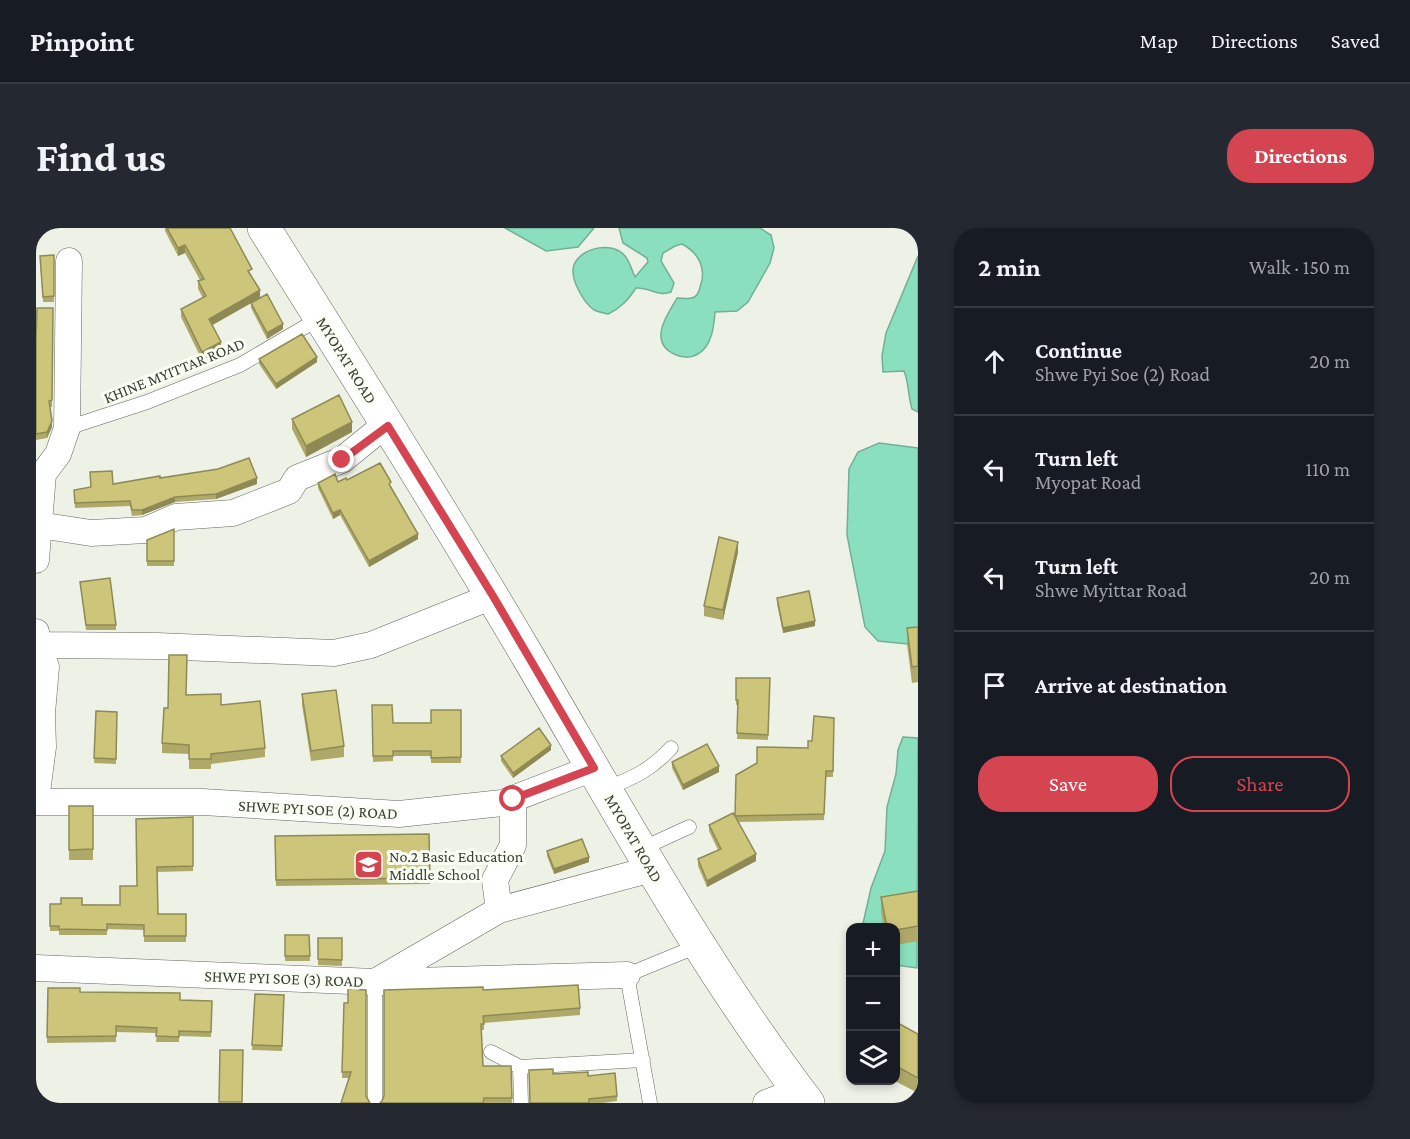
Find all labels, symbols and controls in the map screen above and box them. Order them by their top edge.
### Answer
text: Pinpoint [30,26,134,57]
text: Map [1140,29,1178,53]
text: Directions [1211,29,1298,53]
text: Saved [1331,29,1380,53]
button: Directions [1227,129,1374,183]
text: Find us [36,133,166,180]
text: 2 min [978,253,1041,282]
text: Walk · 150 m [1249,256,1350,278]
street label: MYOPAT ROAD [313,314,380,407]
street label: KHINE MYITTAR ROAD [101,334,247,406]
text: Continue [1035,338,1122,363]
icon: ahead [978,345,1011,378]
text: 20 m [1309,350,1350,372]
text: Shwe Pyi Soe (2) Road [1035,363,1210,385]
route end [328,446,354,472]
text: Turn left [1035,446,1118,471]
icon: left [978,453,1011,486]
text: 110 m [1306,458,1350,480]
text: Myopat Road [1035,471,1141,493]
text: Turn left [1035,554,1118,579]
icon: left [978,561,1011,594]
text: 20 m [1309,566,1350,588]
text: Shwe Myittar Road [1035,579,1187,601]
icon: arrive [978,669,1011,702]
text: Arrive at destination [1035,673,1227,698]
button: Save [978,756,1158,812]
button: Share [1170,756,1350,812]
route start [499,785,525,811]
street label: MYOPAT ROAD [601,791,666,885]
street label: SHWE PYI SOE (2) ROAD [238,797,398,823]
place label: No.2 Basic Education Middle School [389,848,524,883]
school or university icon: No.2 Basic Education Middle School [352,849,384,881]
map controls [846,923,900,1085]
button: + [846,923,900,977]
street label: SHWE PYI SOE (3) ROAD [204,967,364,991]
button: − [846,977,900,1031]
button: layers [846,1031,900,1085]

